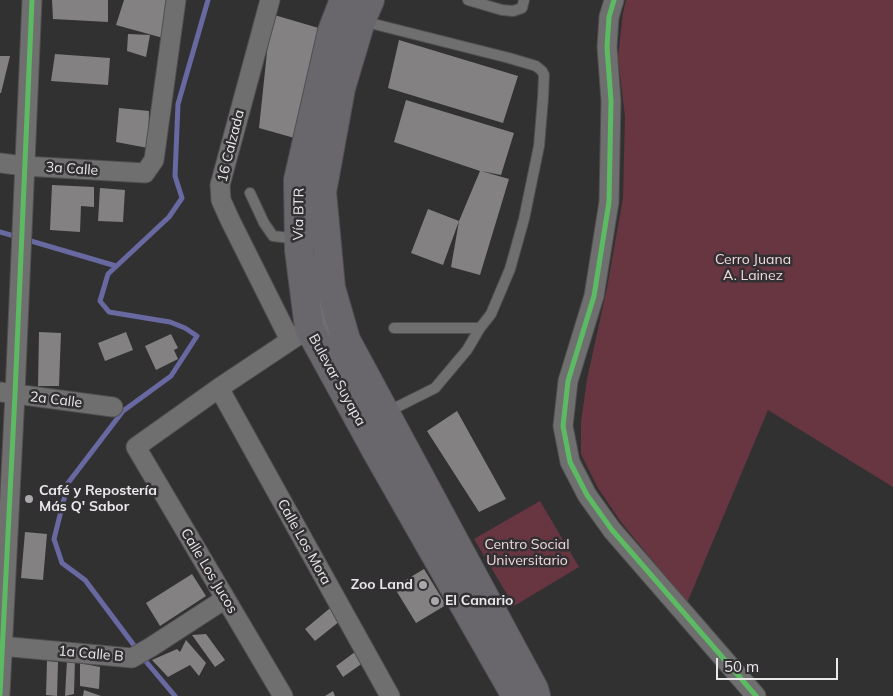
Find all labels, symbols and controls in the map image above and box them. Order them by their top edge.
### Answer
street label: 16 Calzada [214,108,248,184]
street label: 3a Calle [45,159,99,179]
street label: Vía BTR [290,188,308,240]
park label: Cerro Juana A. Lainez [715,252,791,284]
street label: Bulevar Suyapa [305,331,369,429]
street label: 2a Calle [29,388,83,412]
place label: Café y Repostería Más Q' Sabor [39,483,157,516]
marker: Café y Repostería Más Q' Sabor [23,493,35,505]
street label: Calle Los Mora [274,496,334,588]
street label: Calle Los Jucos [177,525,241,617]
park label: Centro Social Universitario [484,537,570,570]
place label: Zoo Land [351,577,413,593]
marker: Zoo Land [417,579,429,591]
place label: El Canario [445,593,513,609]
marker: El Canario [429,595,441,607]
street label: 1a Calle B [58,643,124,665]
scale bar [718,648,840,680]
text: 50 m [724,657,759,676]

